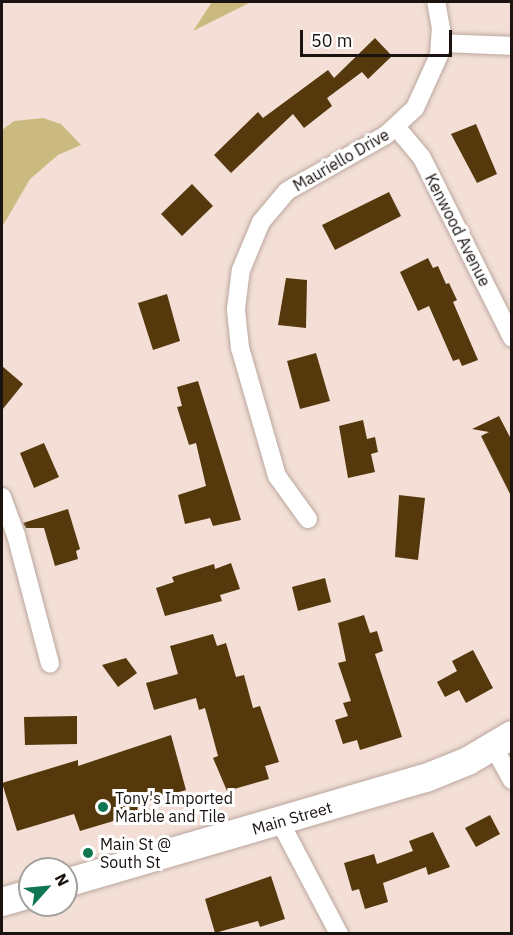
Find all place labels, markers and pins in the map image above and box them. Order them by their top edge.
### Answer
place label: Tony's Imported Marble and Tile [115,788,233,826]
marker: Tony's Imported Marble and Tile [96,800,110,814]
place label: Main St @ South St [100,834,171,872]
marker: Main St @ South St [81,846,95,860]

